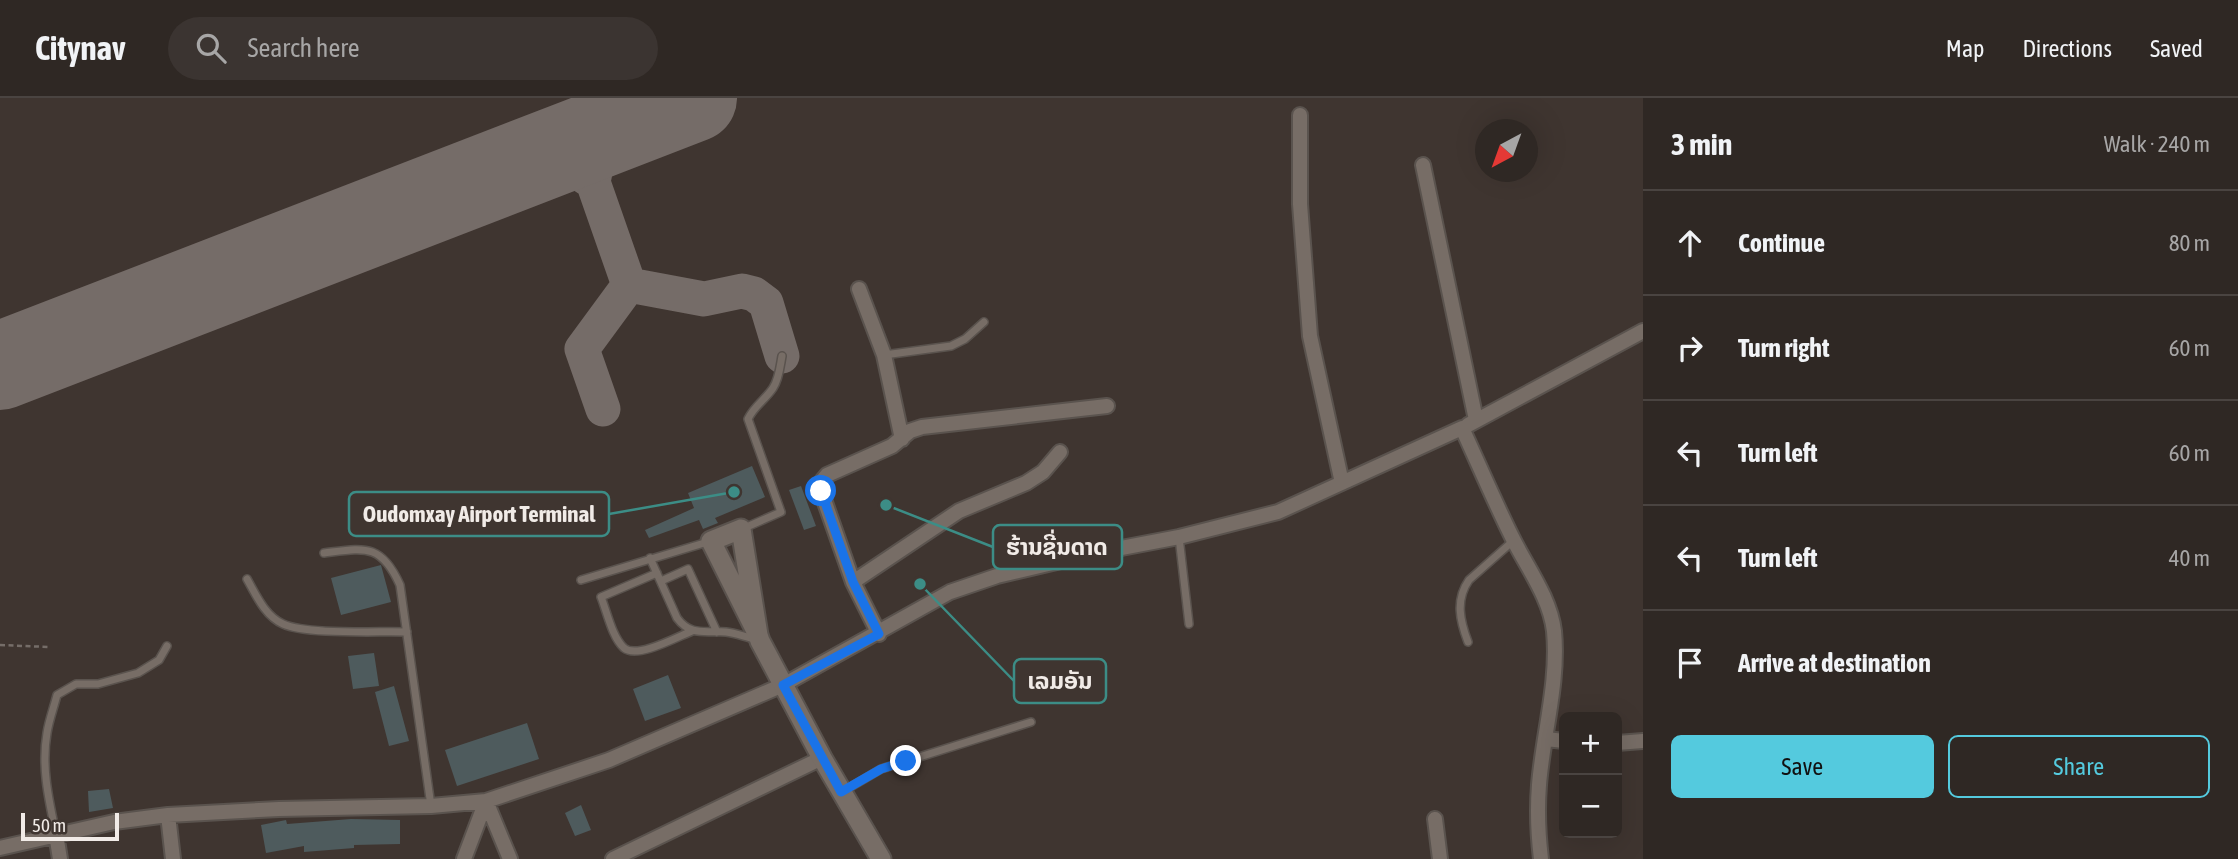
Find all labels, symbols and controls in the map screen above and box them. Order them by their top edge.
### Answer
search box [168,17,658,80]
text: Citynav [35,29,126,67]
icon: search [192,29,230,67]
text: Search here [248,33,360,63]
text: Map [1946,35,1984,62]
text: Directions [2022,35,2112,62]
text: Saved [2150,35,2203,62]
north arrow [1475,119,1538,182]
text: 3 min [1671,127,1732,161]
text: Walk · 240 m [2104,131,2210,157]
icon: ahead [1671,224,1709,262]
text: Continue [1738,228,1825,258]
text: 80 m [2169,230,2210,256]
icon: right [1671,329,1709,367]
text: Turn right [1738,333,1829,363]
text: 60 m [2169,335,2210,361]
icon: left [1671,434,1709,472]
text: Turn left [1738,438,1818,468]
text: 60 m [2169,440,2210,466]
route start [805,475,836,506]
callout: Oudomxay Airport Terminal [349,492,609,536]
text: Oudomxay Airport Terminal [363,501,596,527]
callout: ຮ້ານຊີ່ນດາດ [993,525,1122,569]
text: ຮ້ານຊີ່ນດາດ [1006,529,1108,560]
icon: left [1671,539,1709,577]
text: Turn left [1738,543,1818,573]
text: 40 m [2169,545,2210,571]
icon: arrive [1671,644,1709,682]
text: Arrive at destination [1738,648,1931,678]
callout: ເລມອັນ [1014,659,1106,703]
text: ເລມອັນ [1028,668,1092,694]
map controls [1559,712,1622,838]
button: + [1559,712,1622,775]
button: Save [1671,735,1934,798]
button: Share [1948,735,2210,798]
route end [890,745,921,776]
button: − [1559,775,1622,838]
scale bar [21,810,119,842]
text: 50 m [32,814,66,836]

